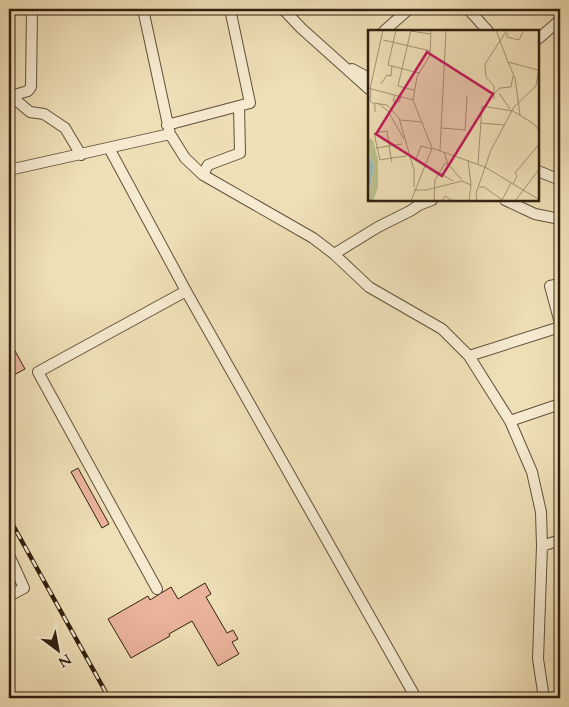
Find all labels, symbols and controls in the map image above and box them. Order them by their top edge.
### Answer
inset map [368,30,539,201]
north arrow [32,624,82,674]
text: N [54,649,75,672]

